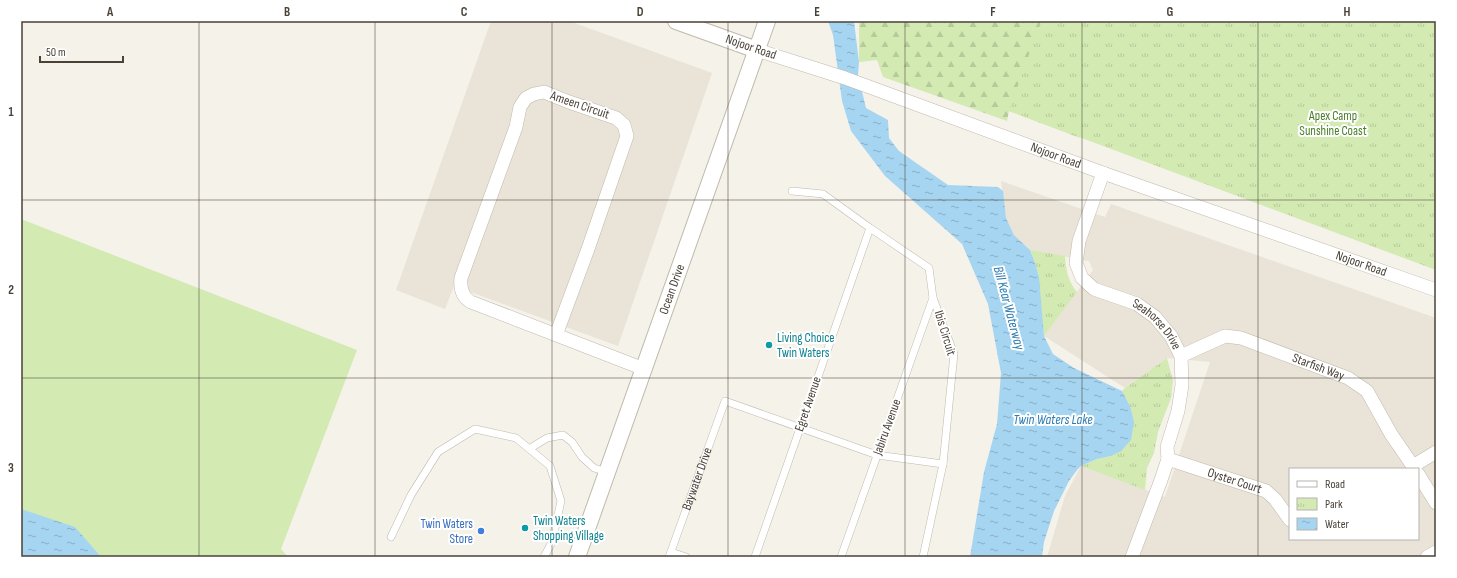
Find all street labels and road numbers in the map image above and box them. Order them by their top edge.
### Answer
street label: Nojoor Road [724,31,778,63]
street label: Ameen Circuit [547,87,612,123]
street label: Nojoor Road [1028,139,1083,172]
street label: Nojoor Road [1334,247,1389,280]
street label: Ocean Drive [656,262,688,317]
street label: Seahorse Drive [1131,295,1185,352]
street label: Ibis Circuit [931,308,959,358]
street label: Starfish Way [1290,350,1347,384]
street label: Egret Avenue [791,374,825,434]
street label: Jabiru Avenue [869,397,905,458]
street label: Baywater Drive [678,445,716,512]
street label: Oyster Court [1205,464,1264,497]

